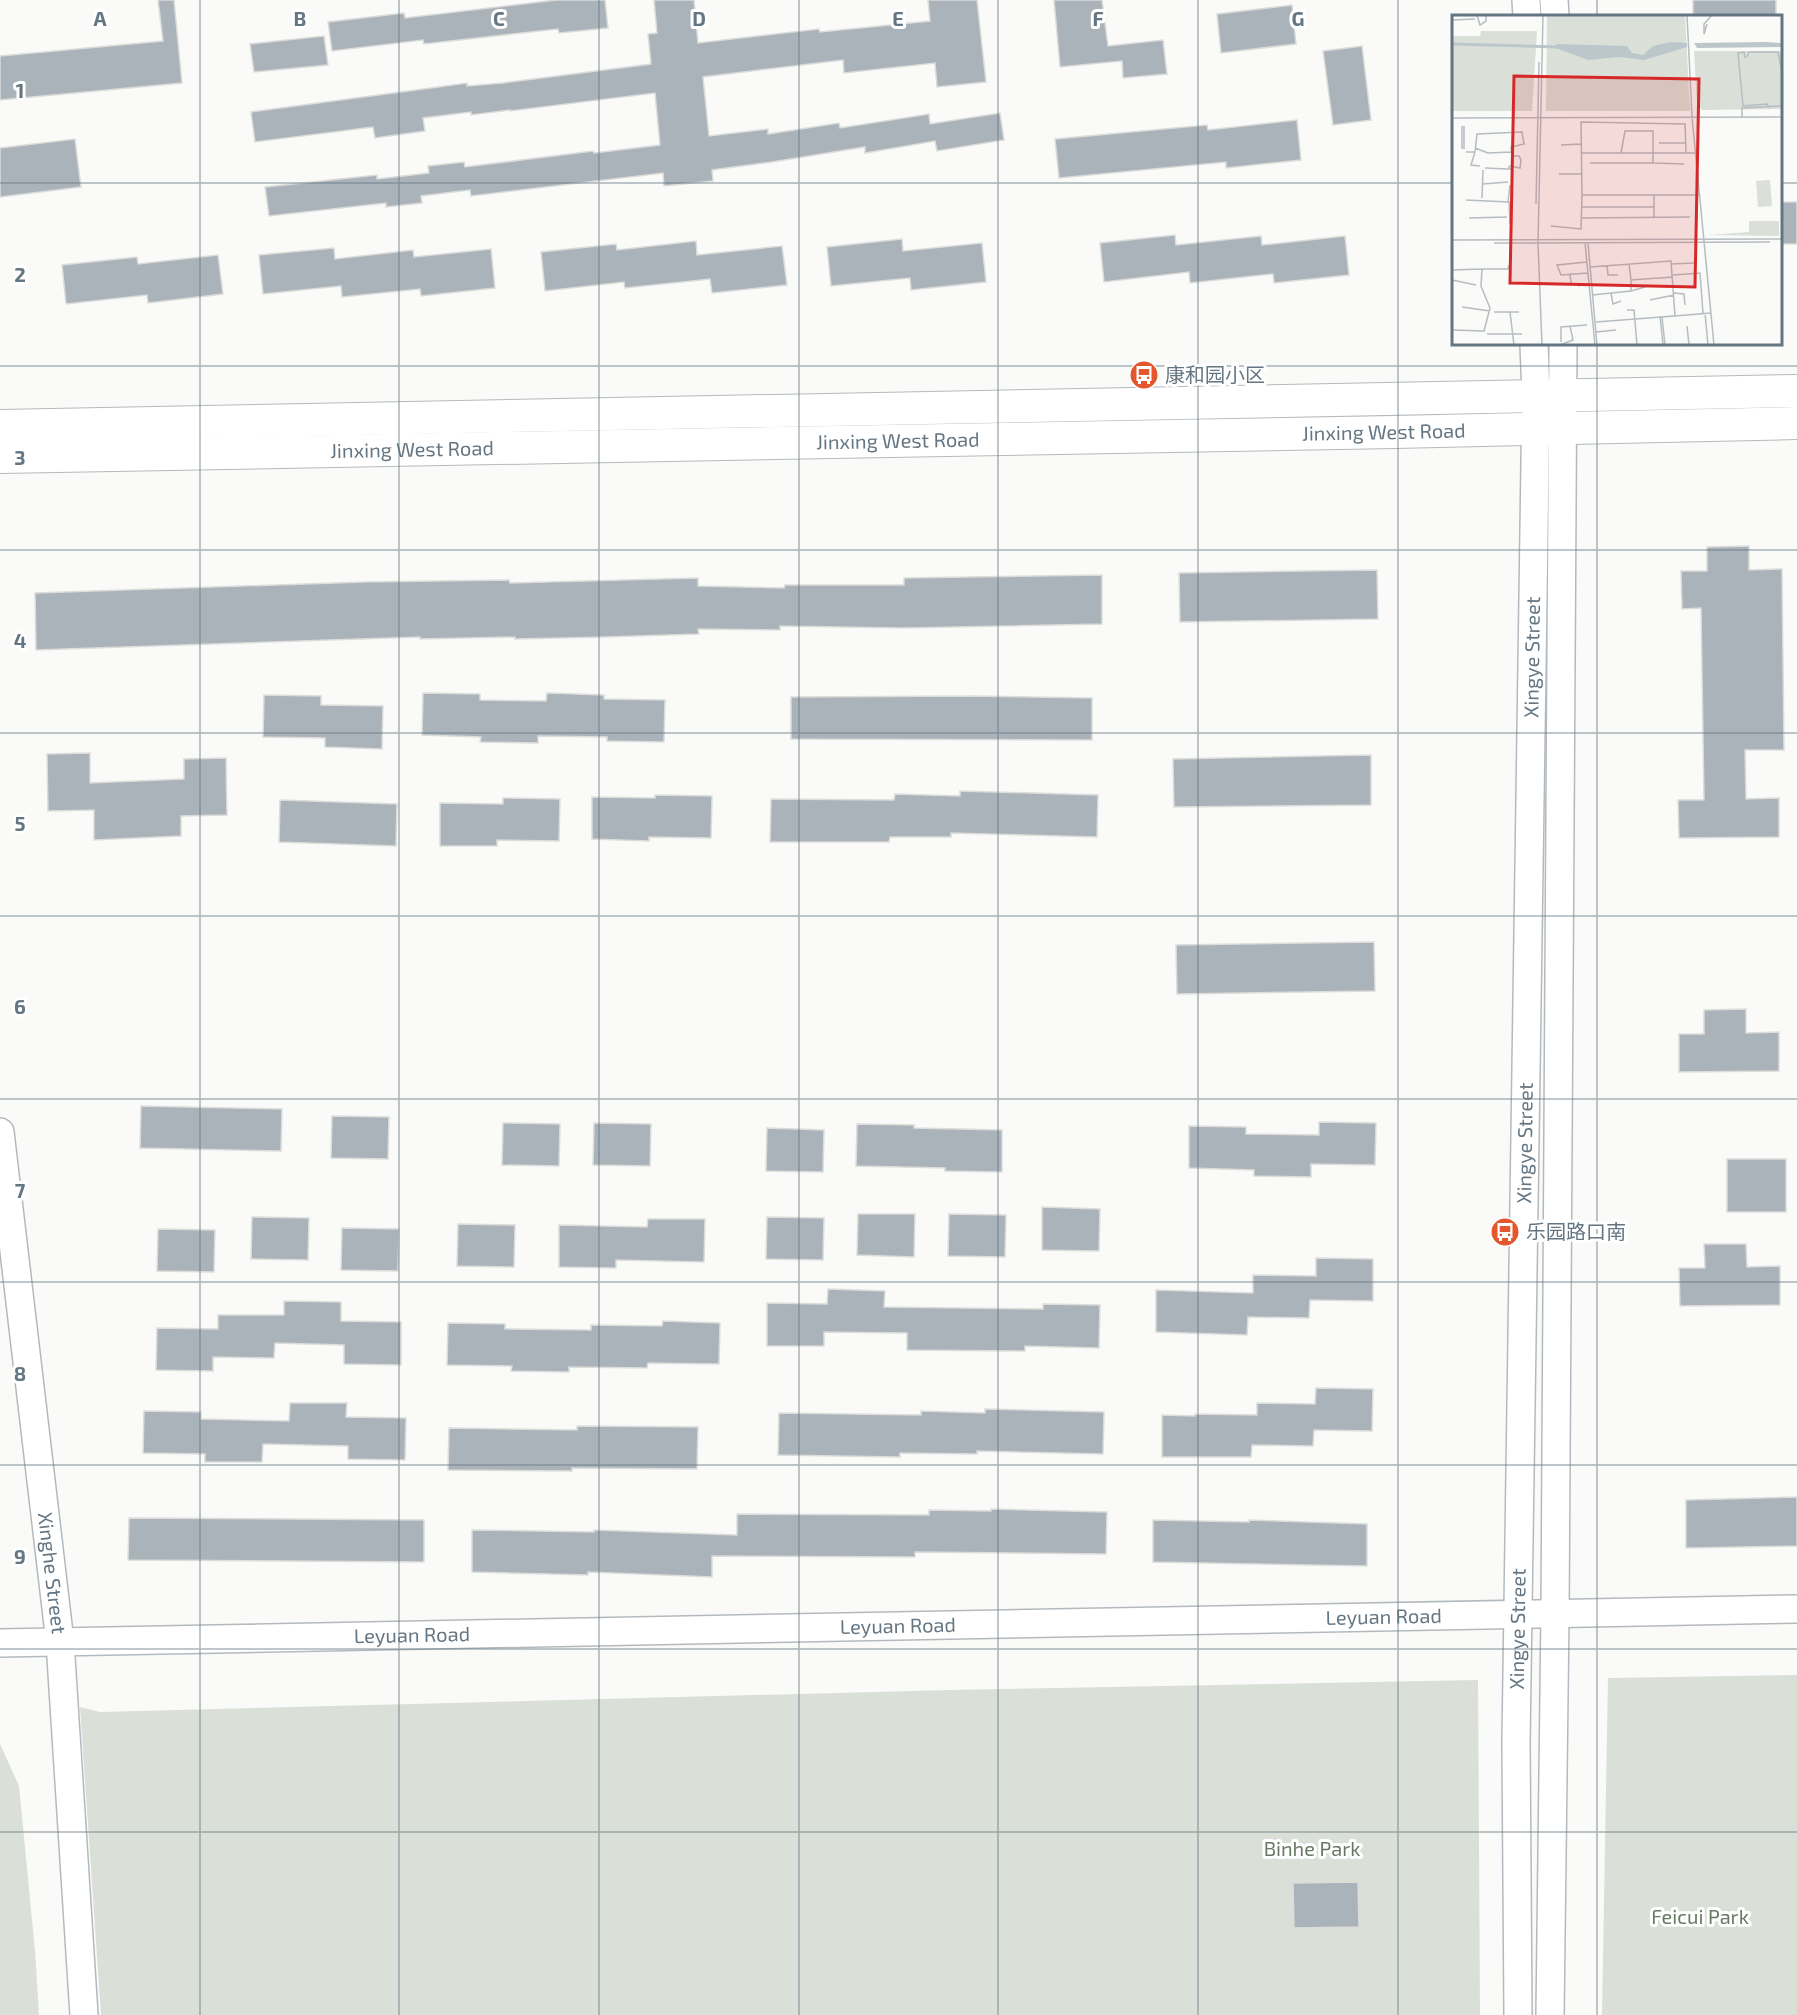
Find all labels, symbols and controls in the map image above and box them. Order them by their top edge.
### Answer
text: A [93,6,107,30]
text: B [294,6,306,30]
text: C [493,6,505,30]
text: D [692,6,706,30]
text: E [892,6,904,30]
text: F [1092,6,1104,30]
text: G [1292,6,1304,30]
inset map [1452,15,1782,345]
text: 1 [16,78,24,102]
text: 2 [14,262,26,286]
bus stop icon: 康和园小区 [1128,359,1160,391]
place label: 康和园小区 [1165,362,1265,386]
street label: Jinxing West Road [1302,417,1466,445]
street label: Jinxing West Road [816,426,980,453]
street label: Jinxing West Road [330,435,494,462]
text: 3 [14,445,26,469]
street label: Xingye Street [1518,596,1544,718]
text: 4 [14,628,27,652]
text: 5 [14,811,26,835]
text: 6 [14,994,26,1018]
street label: Xingye Street [1511,1082,1537,1204]
text: 7 [15,1178,26,1202]
bus stop icon: 乐园路口南 [1489,1216,1521,1248]
place label: 乐园路口南 [1526,1219,1626,1243]
text: 8 [14,1361,26,1385]
street label: Xinghe Street [34,1511,72,1635]
text: 9 [14,1544,26,1568]
street label: Xingye Street [1504,1568,1530,1690]
street label: Leyuan Road [1325,1603,1442,1629]
street label: Leyuan Road [840,1612,956,1638]
street label: Leyuan Road [354,1621,470,1647]
park label: Binhe Park [1264,1836,1360,1860]
park label: Feicui Park [1651,1904,1749,1928]

